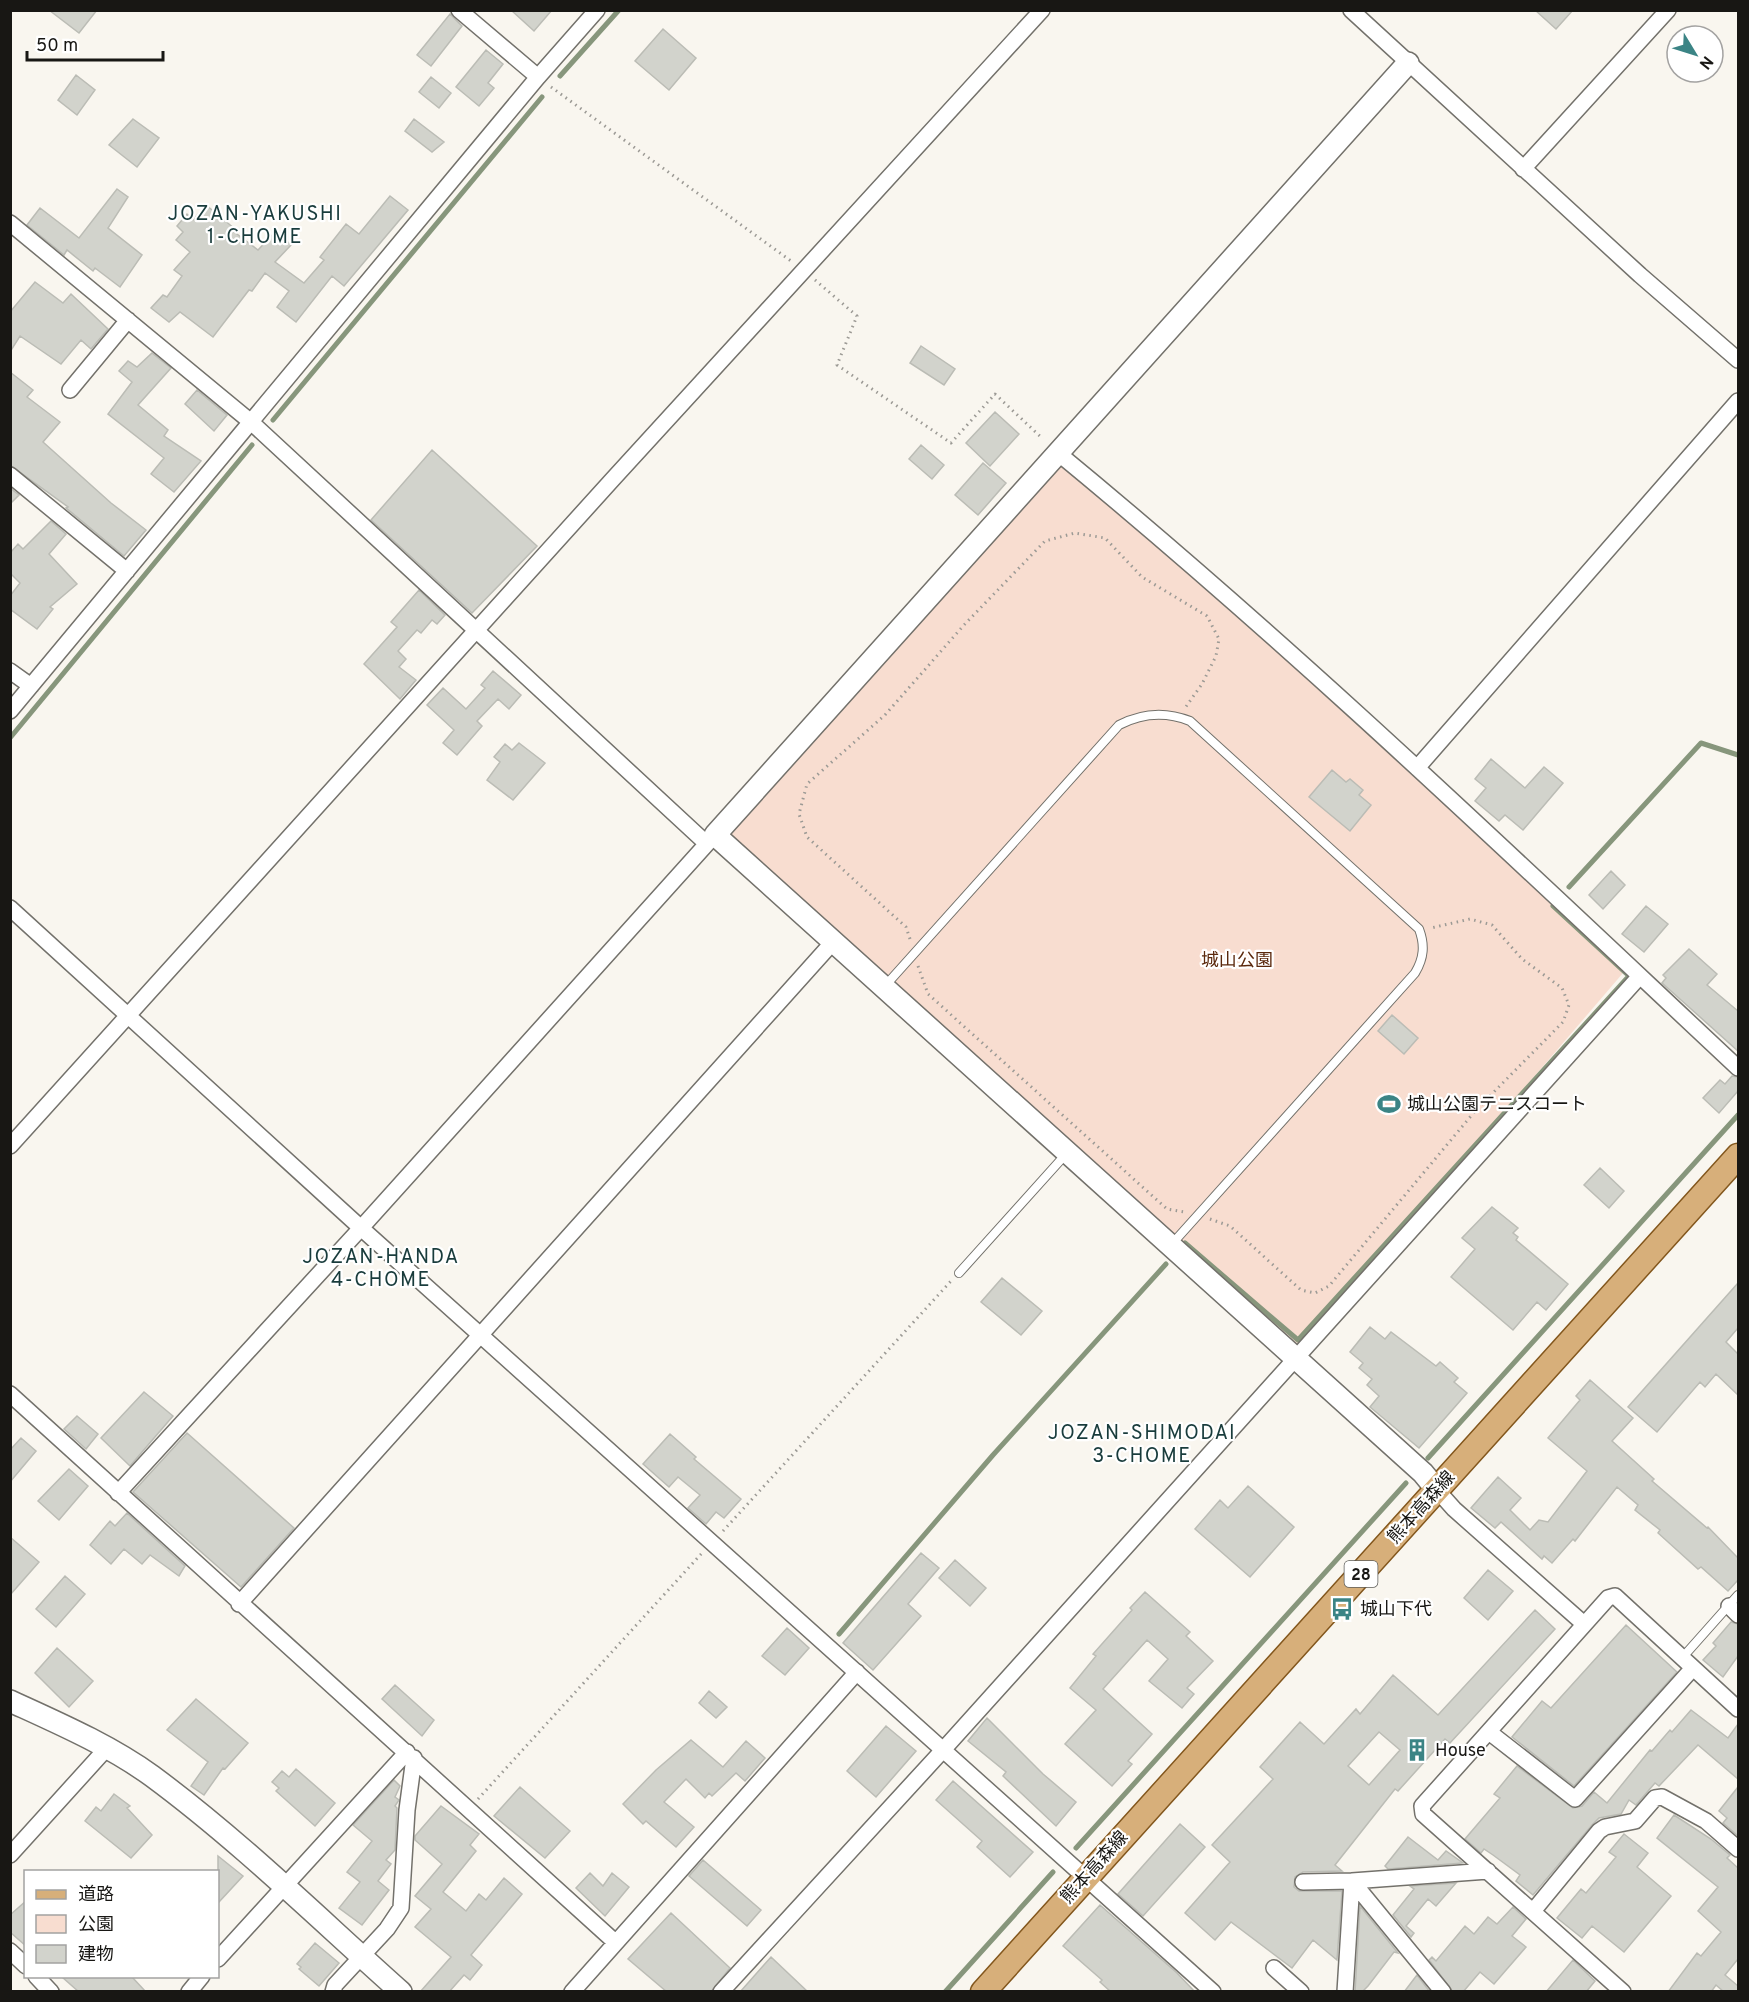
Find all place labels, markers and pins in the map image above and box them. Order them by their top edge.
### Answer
sports icon: 城山公園テニスコート [1376,1091,1402,1117]
place label: 城山公園テニスコート [1407,1094,1587,1117]
bus stop icon: 城山下代 [1329,1596,1355,1622]
place label: 城山下代 [1360,1599,1432,1622]
building icon: House [1404,1737,1430,1763]
place label: House [1435,1740,1486,1763]

